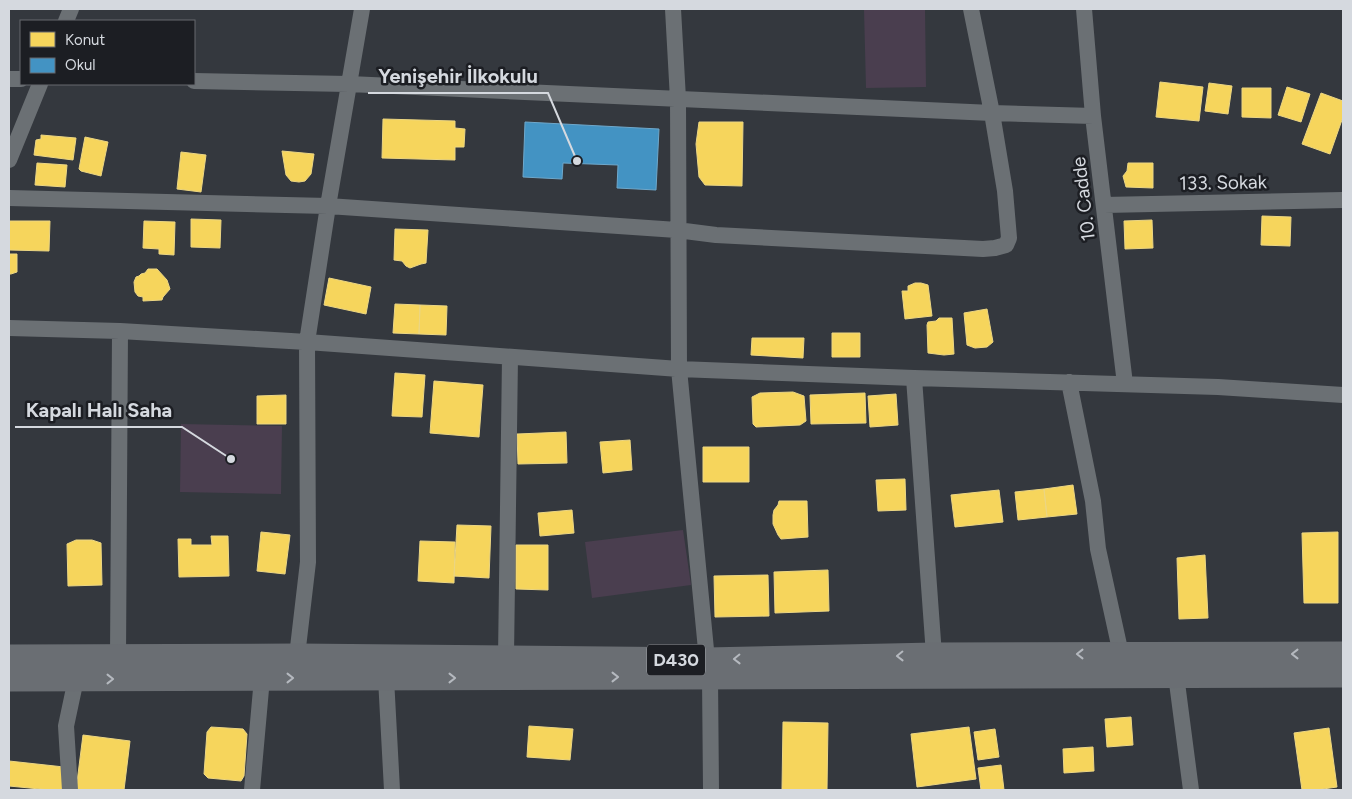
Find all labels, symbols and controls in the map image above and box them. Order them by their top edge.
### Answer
legend [20,20,195,85]
text: Konut [65,31,105,49]
text: Okul [65,56,96,74]
callout: Yenişehir İlkokulu [368,58,548,93]
text: Yenişehir İlkokulu [378,64,538,88]
street label: 10. Cadde [1067,156,1100,242]
street label: 133. Sokak [1179,170,1268,195]
callout: Kapalı Halı Saha [15,392,182,427]
text: Kapalı Halı Saha [26,398,172,422]
road number: D430 [647,644,705,676]
one-way arrow [1075,649,1083,659]
one-way arrow [1290,649,1298,659]
one-way arrow [895,650,903,661]
one-way arrow [733,654,741,665]
one-way arrow [612,672,619,682]
one-way arrow [286,673,294,683]
one-way arrow [449,673,457,683]
one-way arrow [106,674,114,684]

